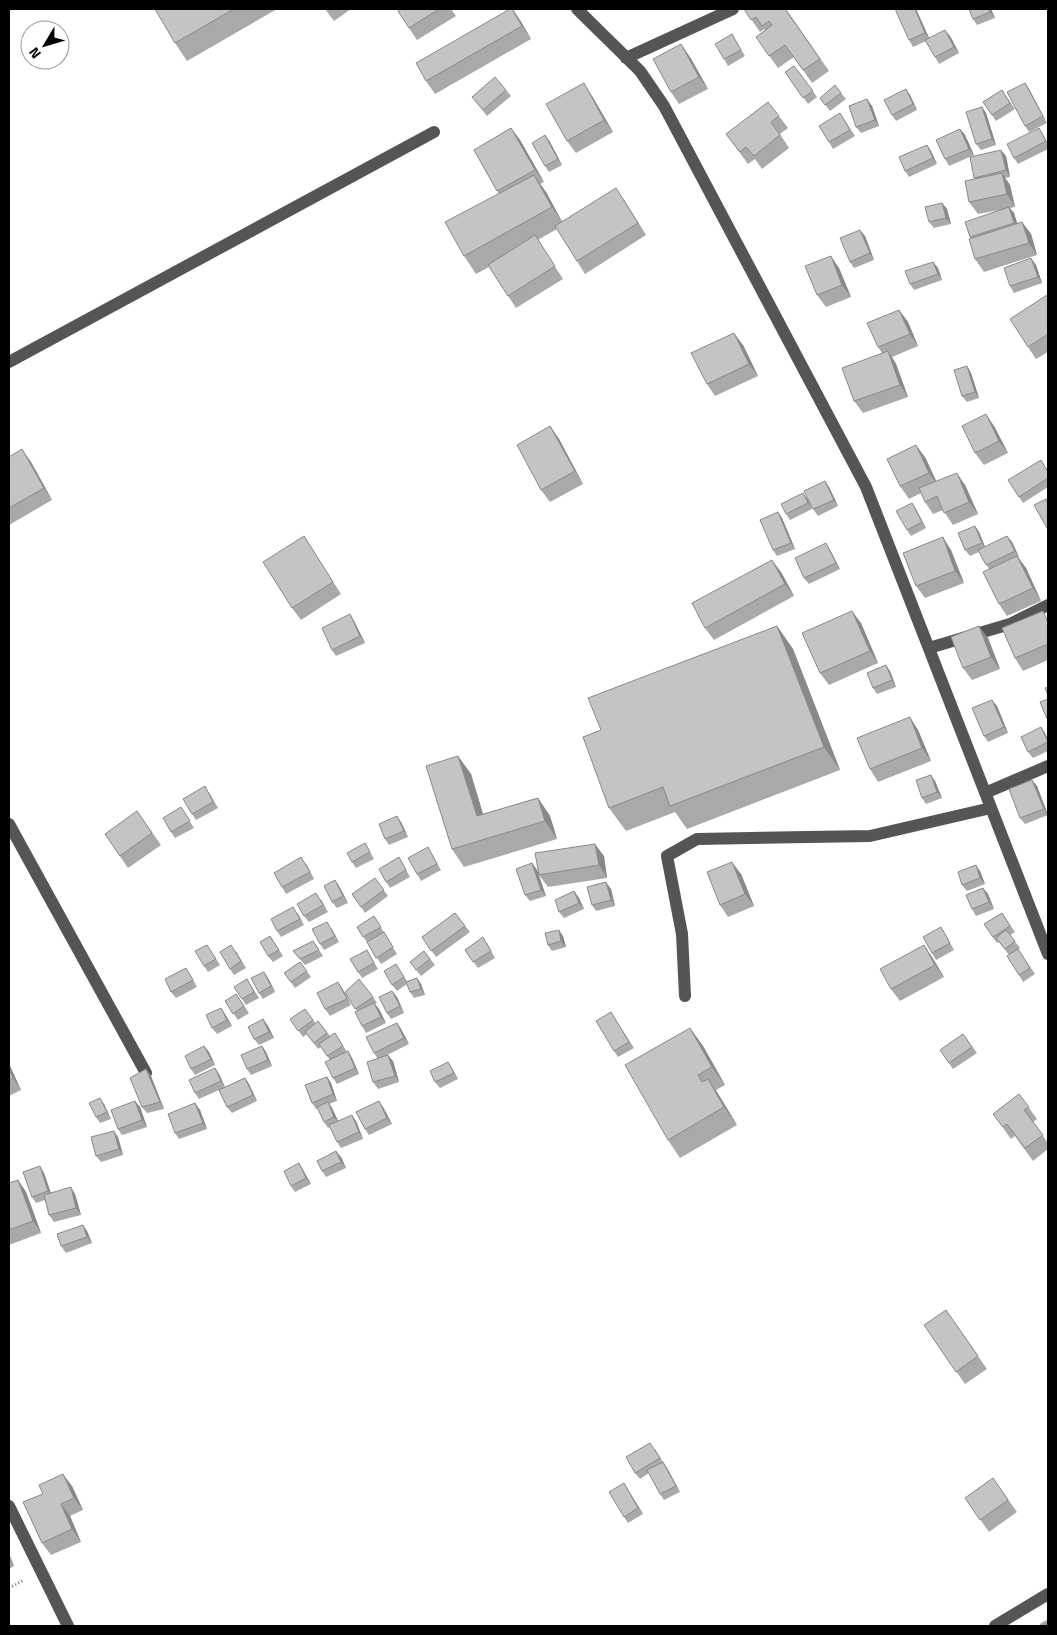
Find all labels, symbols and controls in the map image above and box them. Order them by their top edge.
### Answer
north arrow [20,20,70,70]
text: N [23,43,46,64]

